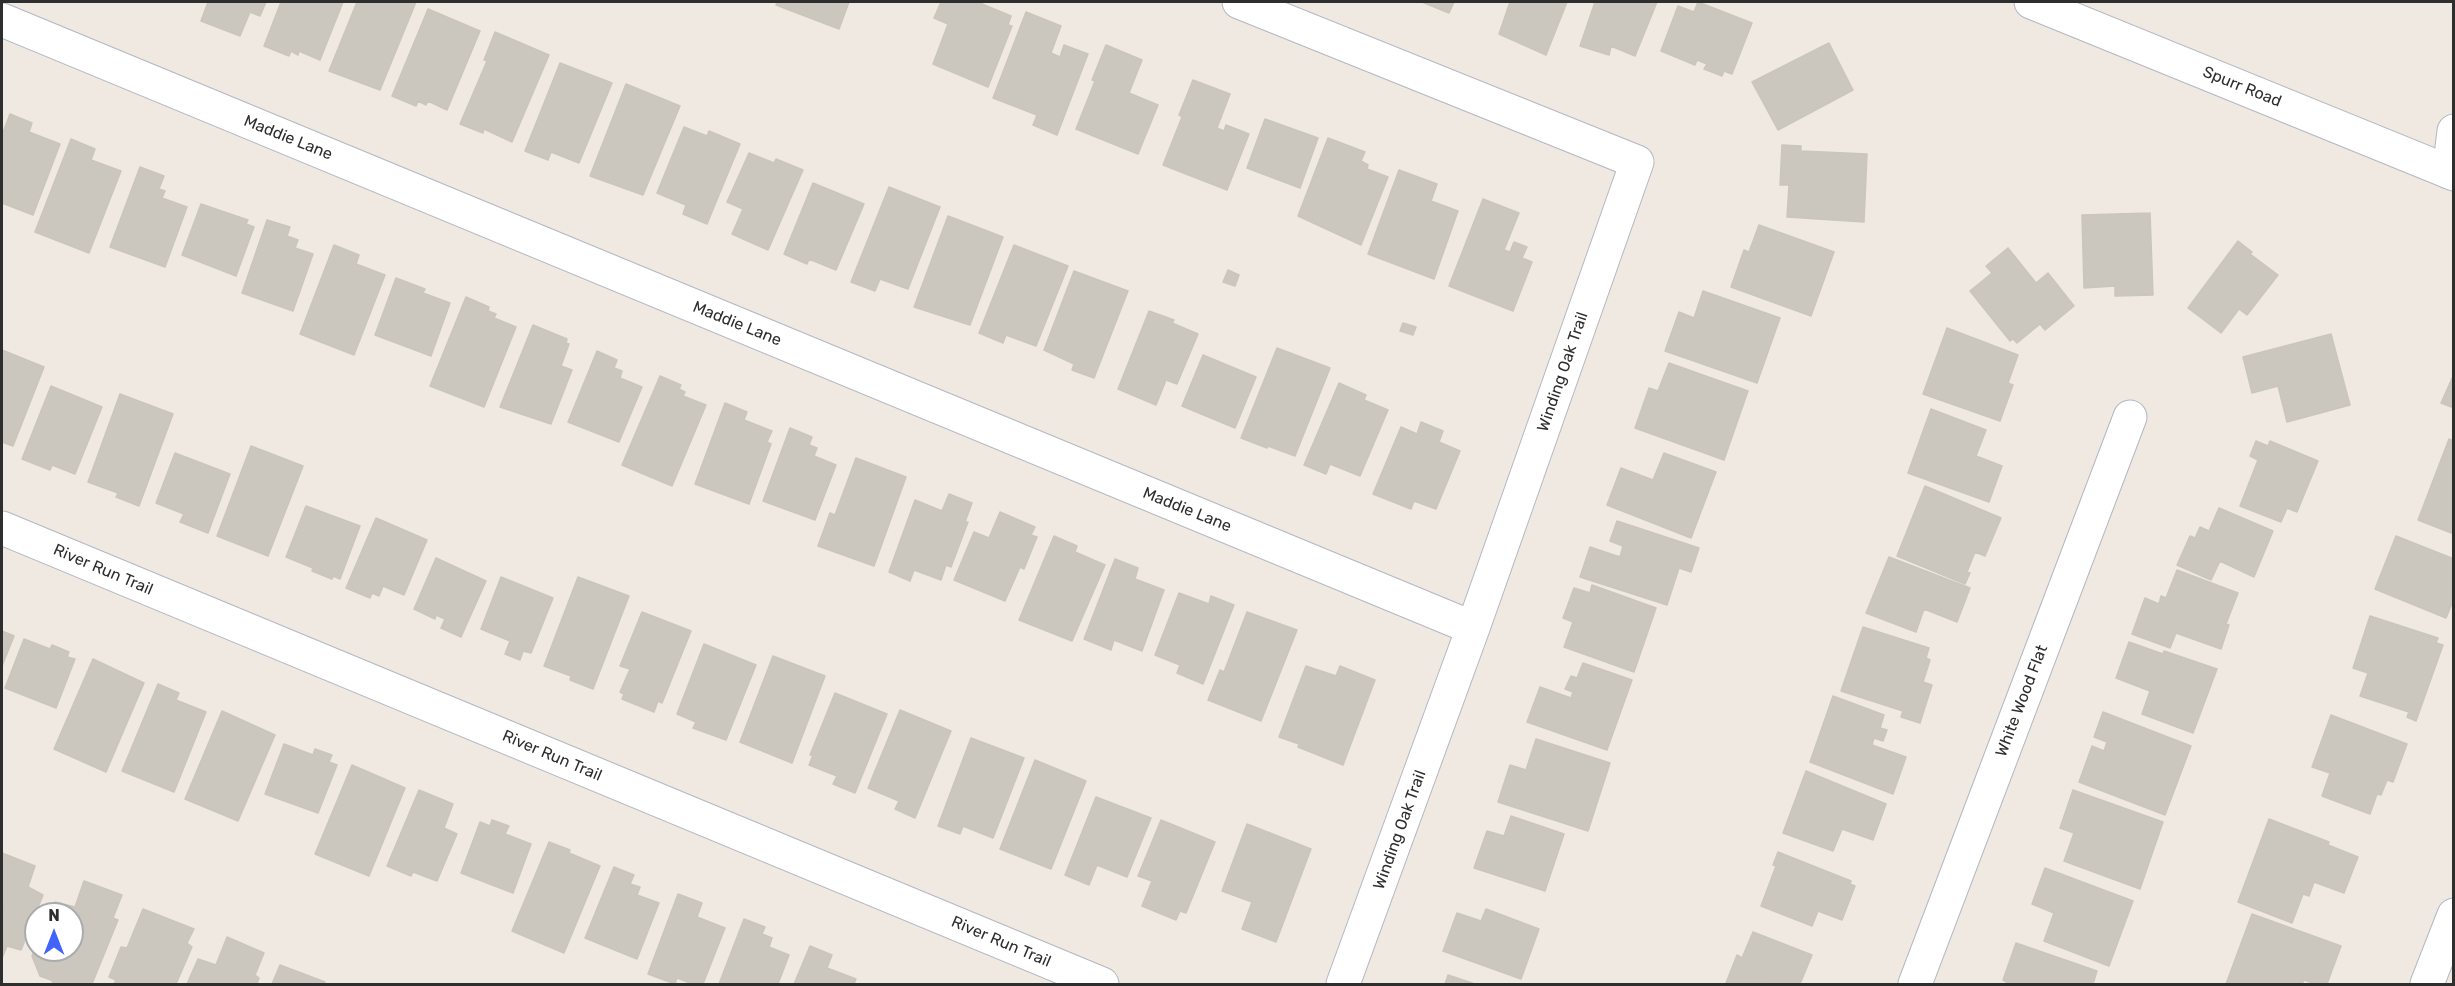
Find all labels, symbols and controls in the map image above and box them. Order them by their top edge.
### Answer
street label: Spurr Road [2200,63,2284,111]
street label: Maddie Lane [241,112,335,164]
street label: Maddie Lane [690,298,784,350]
street label: Winding Oak Trail [1534,310,1592,434]
street label: Maddie Lane [1140,484,1234,536]
street label: River Run Trail [50,540,156,600]
street label: White Wood Flat [1992,642,2052,760]
street label: River Run Trail [499,726,605,786]
street label: Winding Oak Trail [1370,768,1430,892]
north arrow [24,902,84,962]
text: N [48,906,60,925]
street label: River Run Trail [948,912,1054,972]

